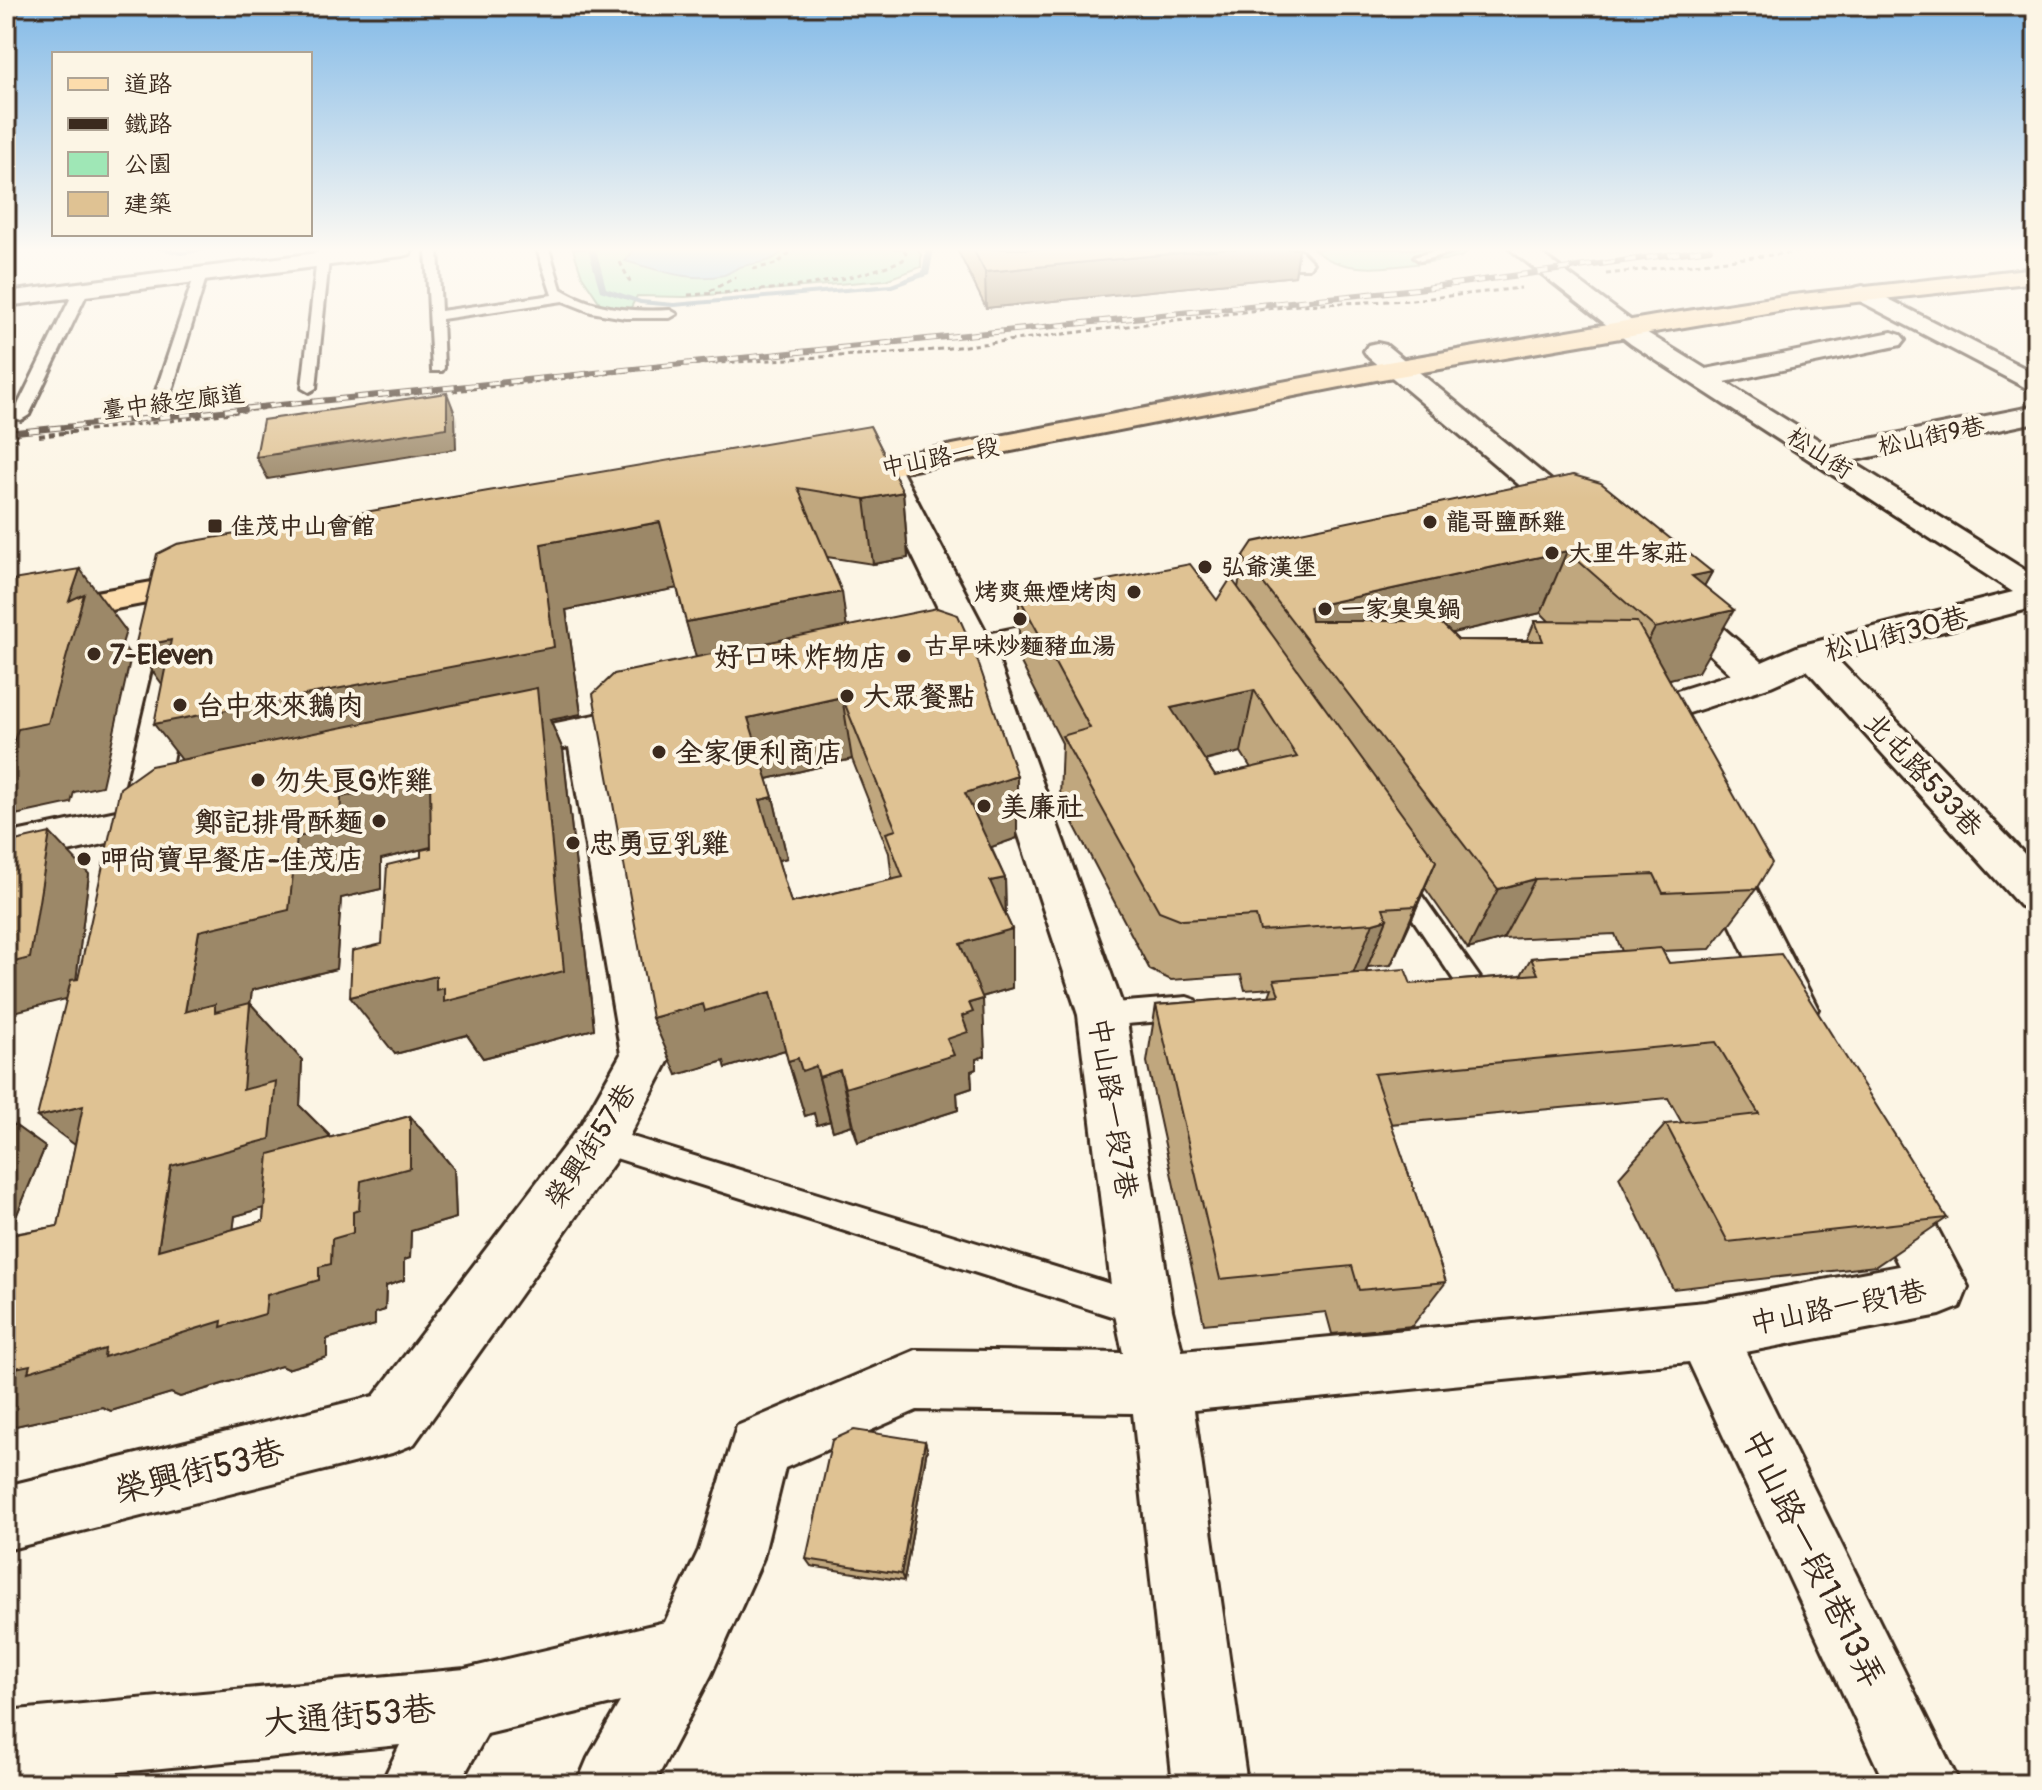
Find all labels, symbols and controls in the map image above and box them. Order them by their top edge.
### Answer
legend [52,52,312,236]
text: 道路 [124,70,172,99]
text: 鐵路 [124,110,172,139]
text: 公園 [124,150,172,179]
text: 建築 [124,190,172,219]
street label: 臺中綠空廊道 [100,379,246,426]
street label: 松山街9巷 [1875,411,1987,462]
street label: 松山街 [1782,422,1858,485]
street label: 中山路一段 [878,432,1002,483]
place label: 龍哥鹽酥雞 [1446,508,1566,537]
place label: 佳茂中山會館 [231,512,375,541]
marker: 龍哥鹽酥雞 [1421,513,1439,531]
marker: 佳茂中山會館 [206,517,224,535]
place label: 大里牛家莊 [1568,539,1688,568]
marker: 大里牛家莊 [1543,544,1561,562]
place label: 弘爺漢堡 [1221,553,1317,582]
marker: 弘爺漢堡 [1196,558,1214,576]
place label: 烤爽無煙烤肉 [974,578,1118,607]
marker: 烤爽無煙烤肉 [1125,583,1143,601]
place label: 一家臭臭鍋 [1341,595,1461,624]
street label: 松山街30巷 [1821,599,1973,669]
marker: 一家臭臭鍋 [1316,600,1334,618]
marker: 古早味炒麵豬血湯 [1011,610,1029,628]
place label: 古早味炒麵豬血湯 [924,632,1116,661]
place label: 7-Eleven [110,638,214,673]
place label: 好口味 炸物店 [714,640,888,675]
marker: 7-Eleven [85,645,103,663]
marker: 好口味 炸物店 [895,647,913,665]
place label: 大眾餐點 [863,680,975,715]
marker: 大眾餐點 [838,687,856,705]
place label: 台中來來鵝肉 [196,689,364,724]
marker: 台中來來鵝肉 [171,696,189,714]
street label: 北屯路533巷 [1856,705,1990,846]
place label: 全家便利商店 [675,736,843,771]
marker: 全家便利商店 [650,743,668,761]
place label: 勿失良G炸雞 [274,764,433,799]
marker: 勿失良G炸雞 [249,771,267,789]
place label: 美廉社 [1000,790,1084,825]
marker: 美廉社 [975,797,993,815]
place label: 鄭記排骨酥麵 [195,805,363,840]
marker: 鄭記排骨酥麵 [370,812,388,830]
place label: 忠勇豆乳雞 [589,827,729,862]
marker: 忠勇豆乳雞 [564,834,582,852]
place label: 呷尚寶早餐店-佳茂店 [100,843,364,878]
marker: 呷尚寶早餐店-佳茂店 [75,850,93,868]
street label: 中山路一段7巷 [1081,1015,1144,1202]
street label: 榮興街57巷 [538,1076,645,1215]
street label: 中山路一段1巷 [1747,1273,1930,1342]
street label: 中山路一段1巷13弄 [1731,1422,1894,1696]
street label: 榮興街53巷 [110,1430,289,1513]
street label: 大通街53巷 [261,1688,437,1745]

